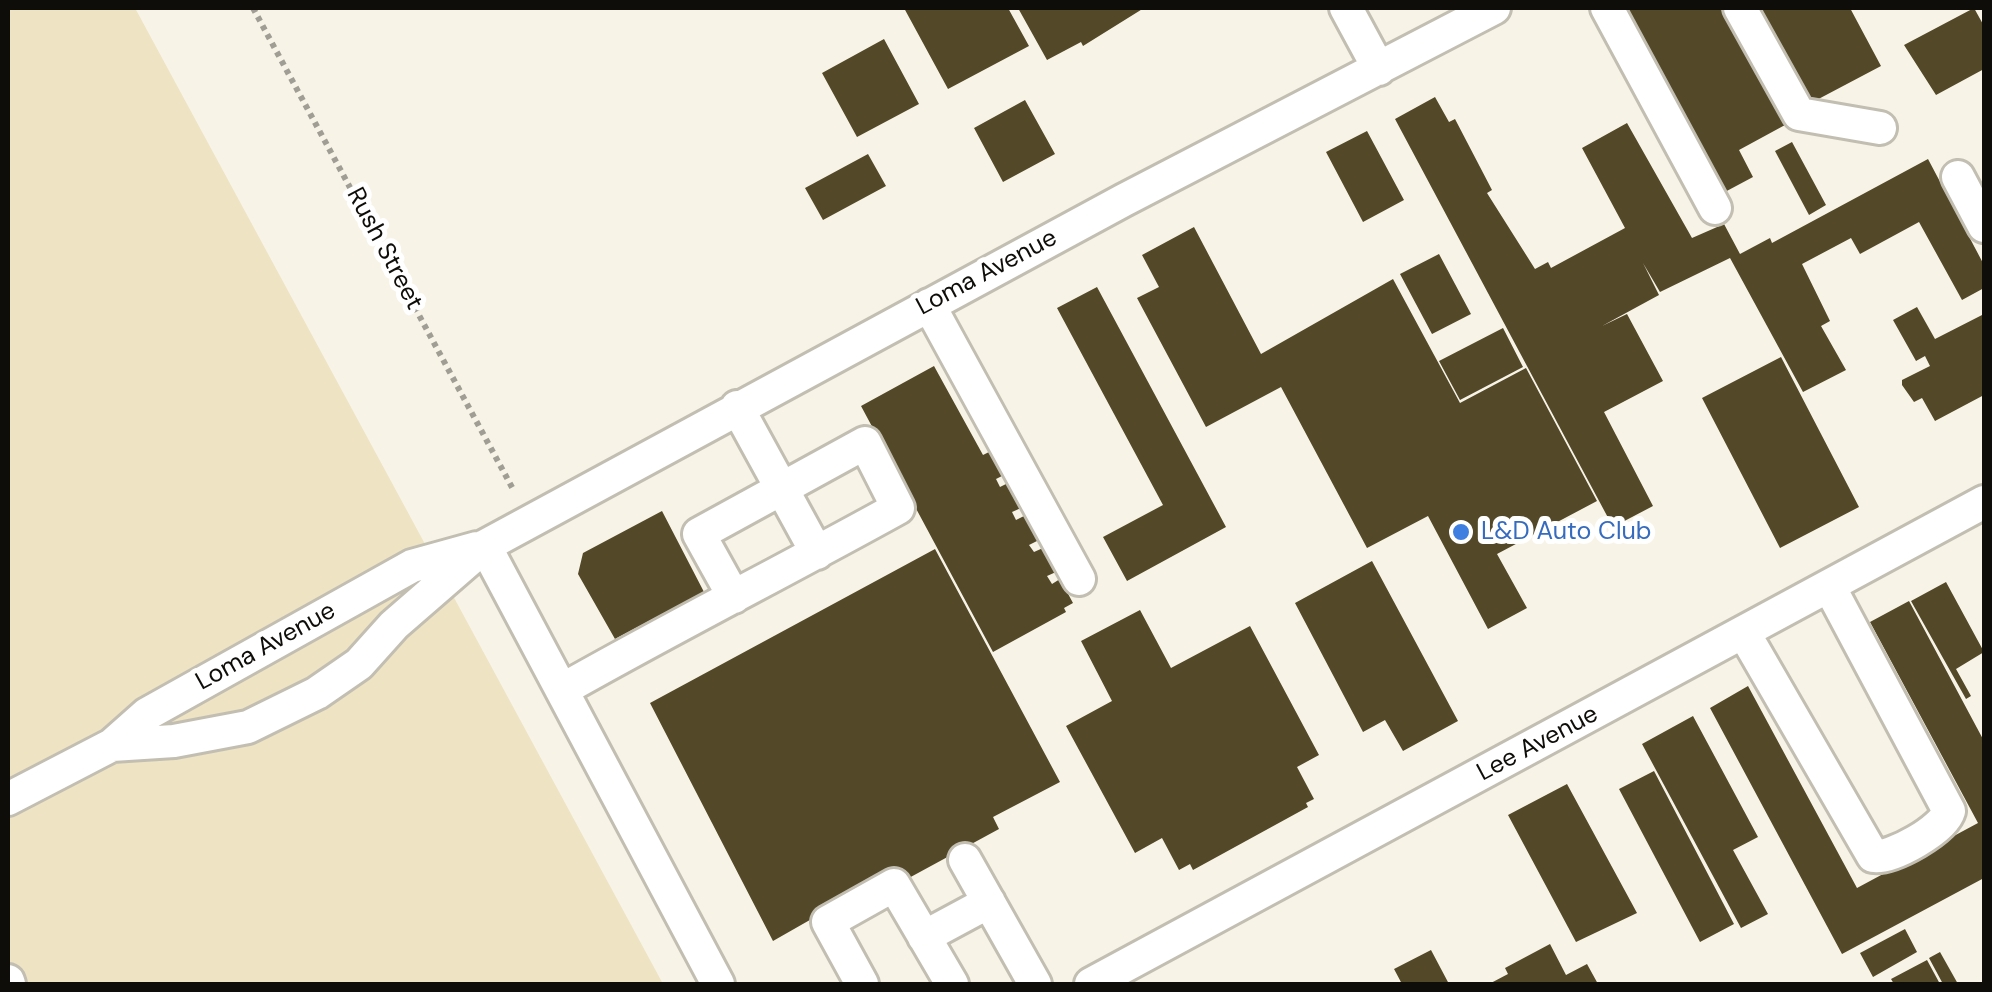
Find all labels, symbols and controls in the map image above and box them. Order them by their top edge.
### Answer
street label: Rush Street [339,183,429,315]
street label: Loma Avenue [912,223,1062,323]
place label: L&D Auto Club [1481,517,1651,547]
marker: L&D Auto Club [1450,521,1472,543]
street label: Loma Avenue [191,596,341,698]
street label: Lee Avenue [1472,700,1604,788]

